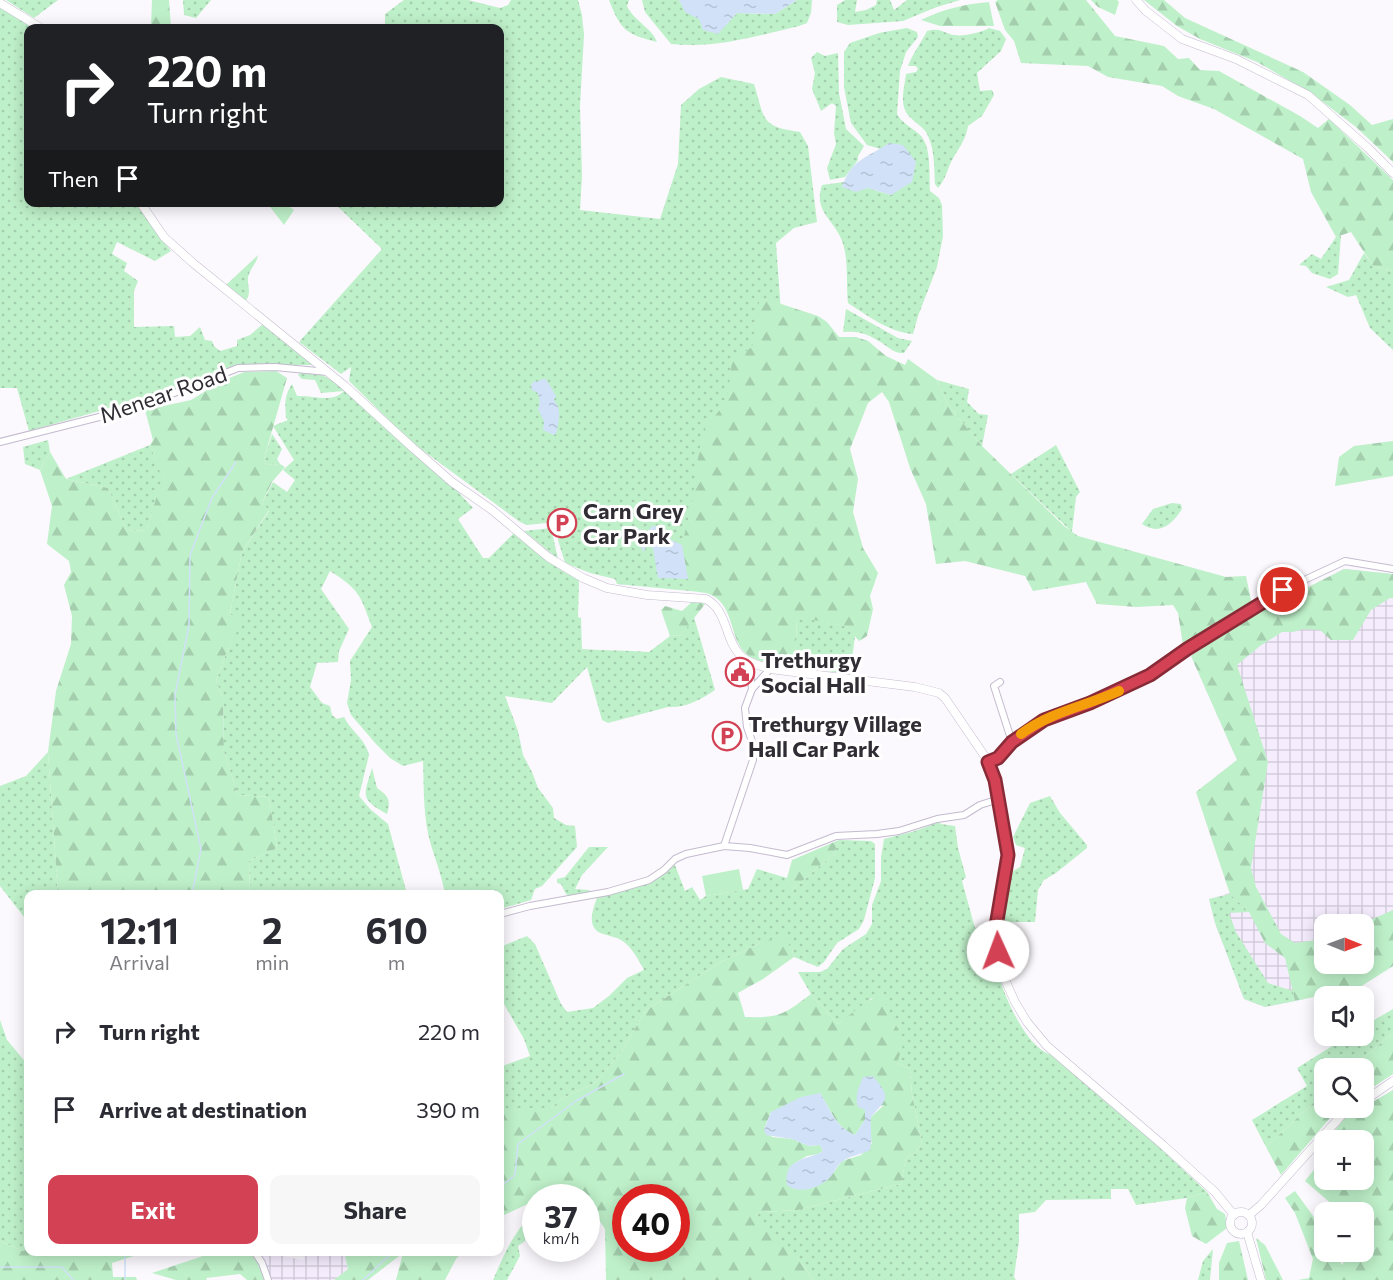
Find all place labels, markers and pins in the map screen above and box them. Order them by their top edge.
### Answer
place label: Carn Grey Car Park [583,497,684,549]
parking icon: Carn Grey Car Park [546,507,578,539]
pin [1257,564,1308,615]
place label: Trethurgy Social Hall [761,646,866,698]
public building icon: Trethurgy Social Hall [724,656,756,688]
place label: Trethurgy Village Hall Car Park [748,710,922,762]
parking icon: Trethurgy Village Hall Car Park [711,720,743,752]

